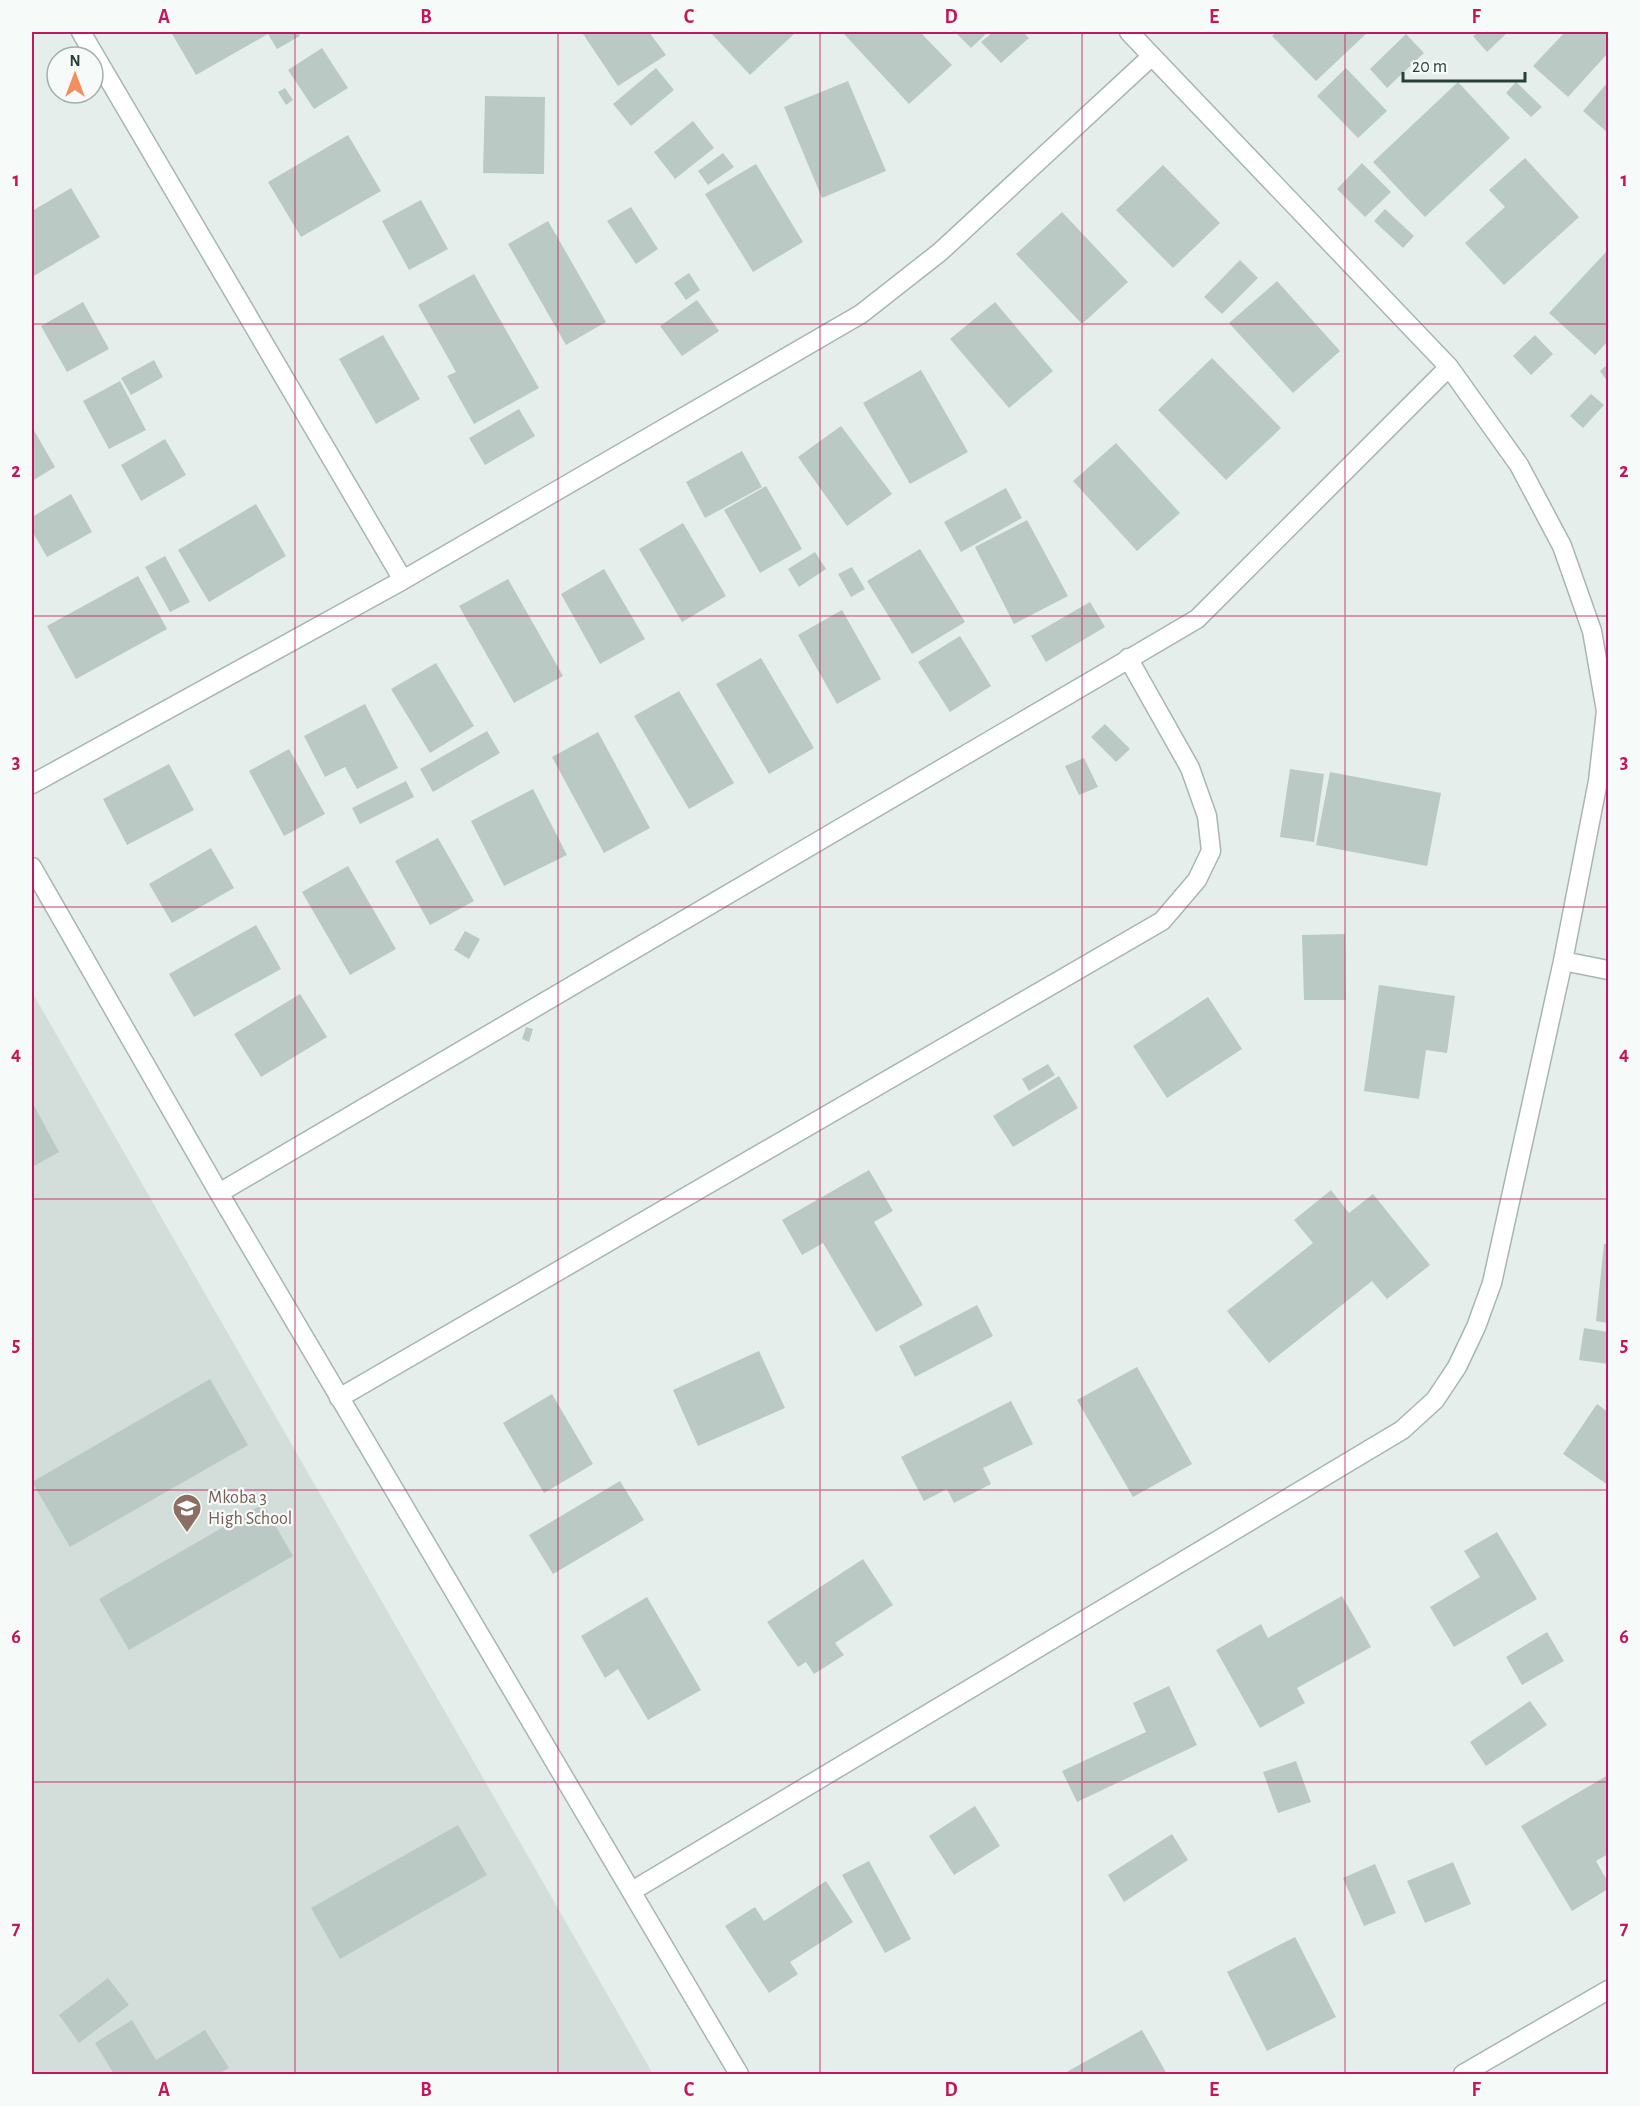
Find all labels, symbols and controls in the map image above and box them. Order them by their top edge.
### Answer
text: A [158,7,170,27]
text: B [420,7,432,27]
text: C [684,7,695,27]
text: D [944,7,958,27]
text: E [1209,7,1219,27]
text: F [1471,7,1481,27]
north arrow [45,45,105,105]
scale bar [1403,45,1524,83]
text: N [69,53,81,69]
text: 20 m [1412,58,1447,76]
text: 1 [12,170,20,190]
text: 1 [1620,170,1628,190]
text: 2 [11,461,21,481]
text: 2 [1619,461,1629,481]
text: 3 [12,752,20,772]
text: 3 [1620,752,1628,772]
text: 4 [11,1044,21,1064]
text: 4 [1619,1044,1629,1064]
text: 5 [12,1335,20,1355]
text: 5 [1620,1335,1628,1355]
place label: Mkoba 3 High School [208,1489,292,1528]
school or university icon: Mkoba 3 High School [171,1492,203,1534]
text: 6 [11,1627,21,1647]
text: 6 [1619,1627,1629,1647]
text: 7 [12,1918,21,1938]
text: 7 [1620,1918,1629,1938]
text: A [158,2080,170,2100]
text: B [420,2080,432,2100]
text: C [684,2080,695,2100]
text: D [944,2080,958,2100]
text: E [1209,2080,1219,2100]
text: F [1471,2080,1481,2100]

